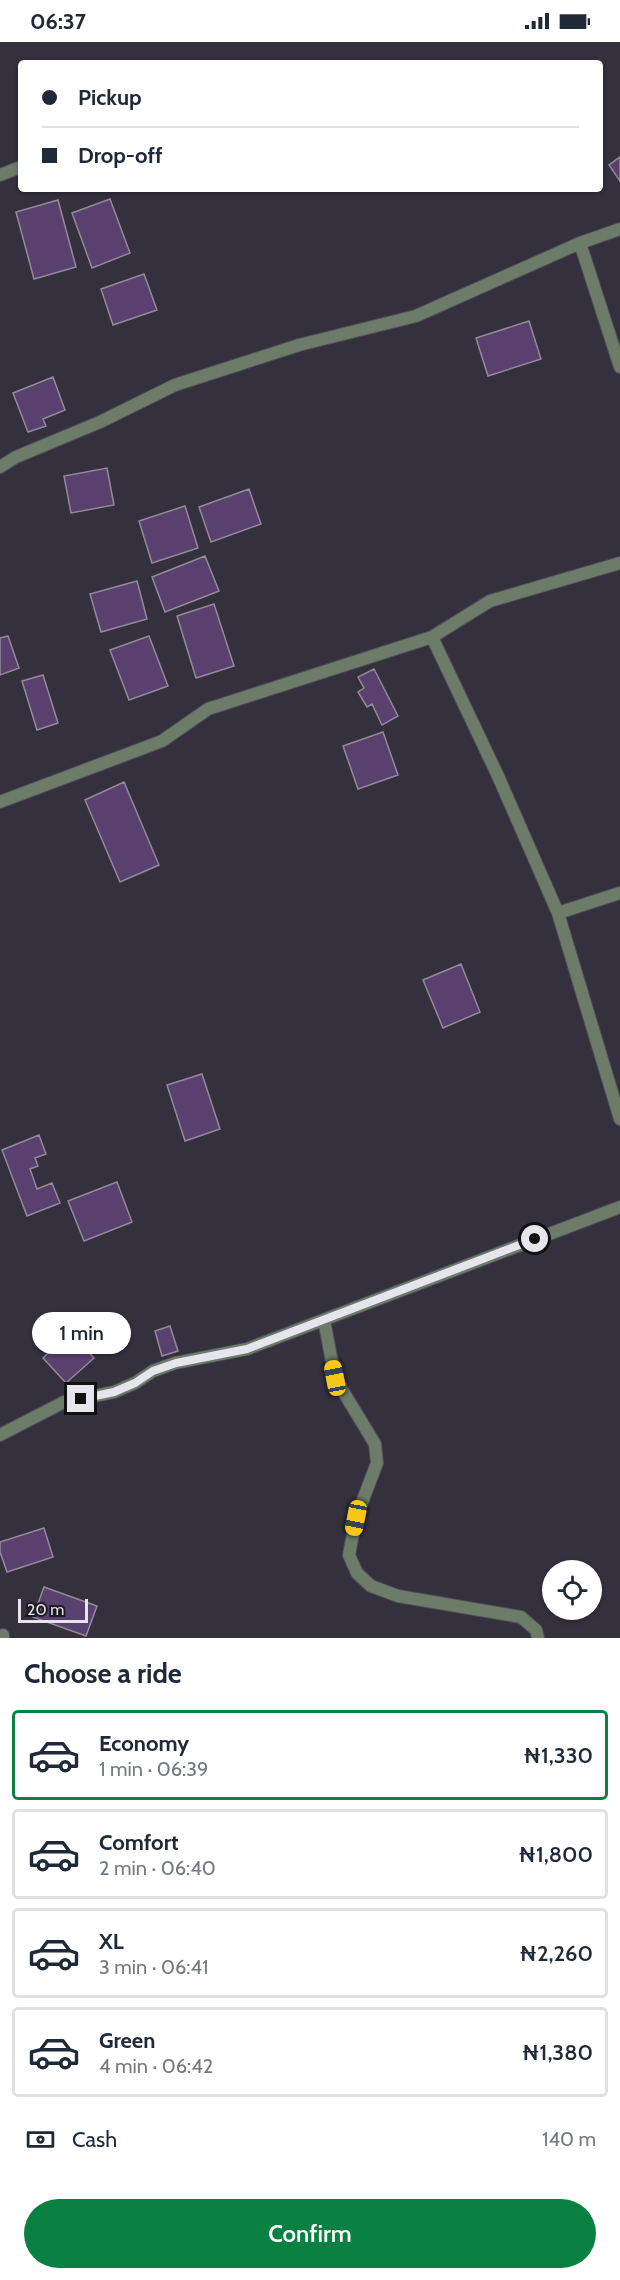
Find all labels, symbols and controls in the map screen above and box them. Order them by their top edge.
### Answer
text: 06:37 [30,8,86,35]
text: Pickup [78,84,142,111]
text: Drop-off [78,142,162,169]
route start [521,1225,548,1252]
callout: 1 min [32,1312,130,1354]
text: 1 min [59,1321,104,1345]
car [323,1359,347,1397]
route end [67,1385,94,1412]
car [344,1499,368,1537]
map controls [542,1560,602,1620]
button: locate [542,1560,602,1620]
scale bar [18,1596,88,1624]
text: 20 m [27,1600,64,1619]
text: Choose a ride [24,1657,182,1690]
icon: car [27,1728,81,1782]
text: Economy [99,1730,189,1757]
text: ₦1,330 [523,1742,593,1769]
text: 1 min · 06:39 [99,1757,208,1781]
icon: car [27,1827,81,1881]
text: Comfort [99,1829,178,1856]
text: ₦1,800 [518,1841,593,1868]
text: 2 min · 06:40 [99,1856,216,1880]
icon: car [27,1926,81,1980]
text: XL [99,1928,124,1955]
text: ₦2,260 [519,1940,593,1967]
text: 3 min · 06:41 [99,1955,209,1979]
icon: car [27,2025,81,2079]
text: Green [99,2027,155,2054]
text: ₦1,380 [522,2039,593,2066]
text: 4 min · 06:42 [99,2054,213,2078]
icon: cash [24,2123,57,2156]
text: Cash [72,2126,117,2153]
text: 140 m [542,2127,596,2151]
button: Confirm [24,2199,596,2268]

